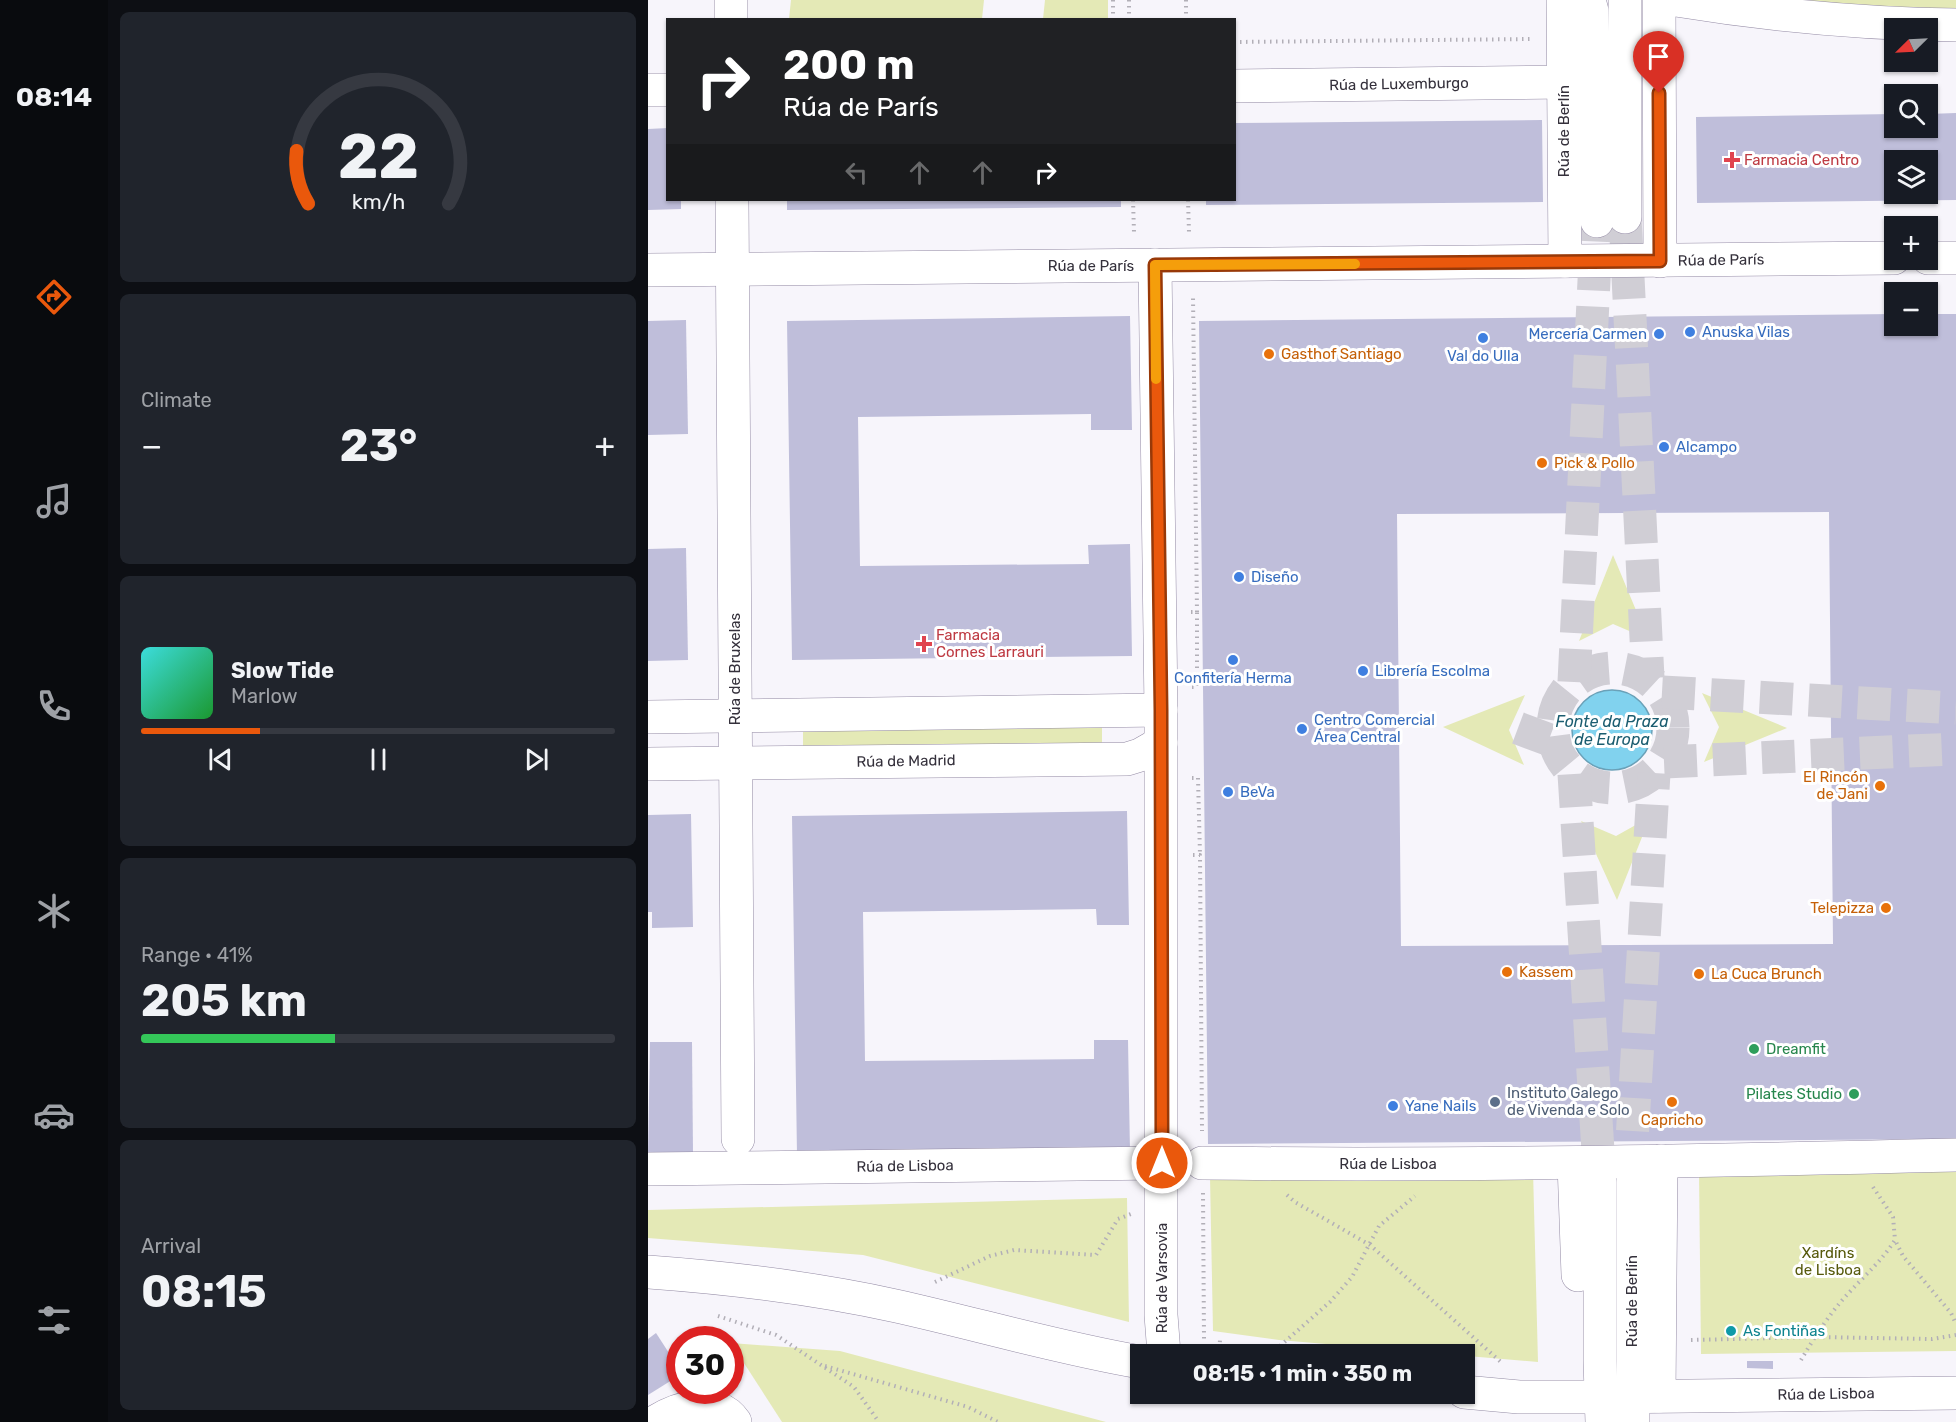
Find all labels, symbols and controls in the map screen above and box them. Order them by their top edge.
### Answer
north arrow [1884,18,1938,72]
map controls [1884,18,1938,336]
pin [1633,31,1684,93]
text: 200 m [783,40,915,90]
icon: arrive [1642,40,1675,73]
icon: right [684,42,762,120]
street label: Rúa de Luxemburgo [1329,74,1469,94]
text: 08:14 [16,81,92,113]
button: search [1884,84,1938,138]
street label: Rúa de Berlín [1555,85,1573,177]
text: Rúa de París [783,91,939,123]
text: 22 [337,120,419,194]
button: layers [1884,150,1938,204]
place label: Farmacia Centro [1744,151,1859,169]
marker: Farmacia Centro [1725,153,1739,167]
icon: left [840,156,873,189]
icon: ahead [903,156,936,189]
icon: ahead [966,156,999,189]
icon: right [1029,156,1062,189]
text: km/h [351,189,405,214]
button: + [1884,216,1938,270]
street label: Rúa de París [1678,250,1765,270]
street label: Rúa de París [1048,257,1135,275]
icon: directions [33,276,75,318]
button: − [1884,282,1938,336]
place label: Anuska Vilas [1702,323,1790,341]
place label: Mercería Carmen [1528,325,1647,343]
marker: Anuska Vilas [1683,325,1697,339]
marker: Mercería Carmen [1652,327,1666,341]
marker: Val do Ulla [1476,331,1490,345]
place label: Gasthof Santiago [1281,345,1402,363]
marker: Gasthof Santiago [1262,347,1276,361]
place label: Val do Ulla [1447,347,1519,365]
text: Climate [141,388,212,412]
text: 23° [340,419,417,472]
text: − [141,426,162,465]
text: + [594,426,615,465]
place label: Alcampo [1676,438,1737,456]
marker: Alcampo [1657,440,1671,454]
place label: Pick & Pollo [1554,454,1635,472]
marker: Pick & Pollo [1535,456,1549,470]
icon: music [33,480,75,522]
place label: Diseño [1251,568,1299,586]
marker: Diseño [1232,570,1246,584]
street label: Rúa de Bruxelas [726,612,744,725]
place label: Farmacia Cornes Larrauri [936,626,1044,661]
marker: Farmacia Cornes Larrauri [917,637,931,651]
marker: Confitería Herma [1226,653,1240,667]
text: Slow Tide [231,657,334,684]
place label: Librería Escolma [1375,662,1490,680]
marker: Librería Escolma [1356,664,1370,678]
place label: Confitería Herma [1174,669,1292,687]
text: Marlow [231,684,298,708]
icon: phone [33,685,75,727]
place label: Centro Comercial Área Central [1314,711,1435,746]
water label: Fonte da Praza de Europa [1555,712,1669,749]
marker: Centro Comercial Área Central [1295,722,1309,736]
icon: previous [204,743,237,776]
icon: pause [362,743,395,776]
icon: next [520,743,553,776]
street label: Rúa de Madrid [856,751,956,771]
place label: El Rincón de Jani [1803,768,1868,803]
marker: El Rincón de Jani [1873,779,1887,793]
place label: BeVa [1240,783,1275,801]
marker: BeVa [1221,785,1235,799]
icon: climate [33,890,75,932]
place label: Telepizza [1810,899,1874,917]
marker: Telepizza [1879,901,1893,915]
text: Range · 41% [141,943,253,967]
place label: Kassem [1519,963,1573,981]
marker: Kassem [1500,965,1514,979]
place label: La Cuca Brunch [1711,965,1822,983]
marker: La Cuca Brunch [1692,967,1706,981]
text: 205 km [141,974,307,1027]
place label: Dreamfit [1766,1040,1826,1058]
marker: Dreamfit [1747,1042,1761,1056]
place label: Instituto Galego de Vivenda e Solo [1507,1084,1630,1119]
place label: Pilates Studio [1746,1085,1842,1103]
marker: Pilates Studio [1847,1087,1861,1101]
icon: car [33,1094,75,1136]
marker: Instituto Galego de Vivenda e Solo [1488,1095,1502,1109]
marker: Capricho [1665,1095,1679,1109]
place label: Yane Nails [1405,1097,1477,1115]
marker: Yane Nails [1386,1099,1400,1113]
place label: Capricho [1641,1111,1703,1129]
position arrow [1130,1131,1194,1195]
street label: Rúa de Lisboa [1339,1155,1437,1173]
street label: Rúa de Lisboa [856,1156,954,1176]
street label: Rúa de Varsovia [1153,1223,1171,1333]
text: Arrival [141,1234,201,1258]
park label: Xardíns de Lisboa [1795,1244,1861,1279]
street label: Rúa de Berlín [1623,1255,1641,1347]
text: 08:15 [141,1265,267,1318]
icon: filters [33,1299,75,1341]
place label: As Fontiñas [1743,1322,1825,1340]
marker: As Fontiñas [1724,1324,1738,1338]
speed limit sign: 30 [666,1326,744,1404]
text: 08:15 · 1 min · 350 m [1193,1360,1412,1387]
street label: Rúa de Lisboa [1777,1384,1875,1404]

